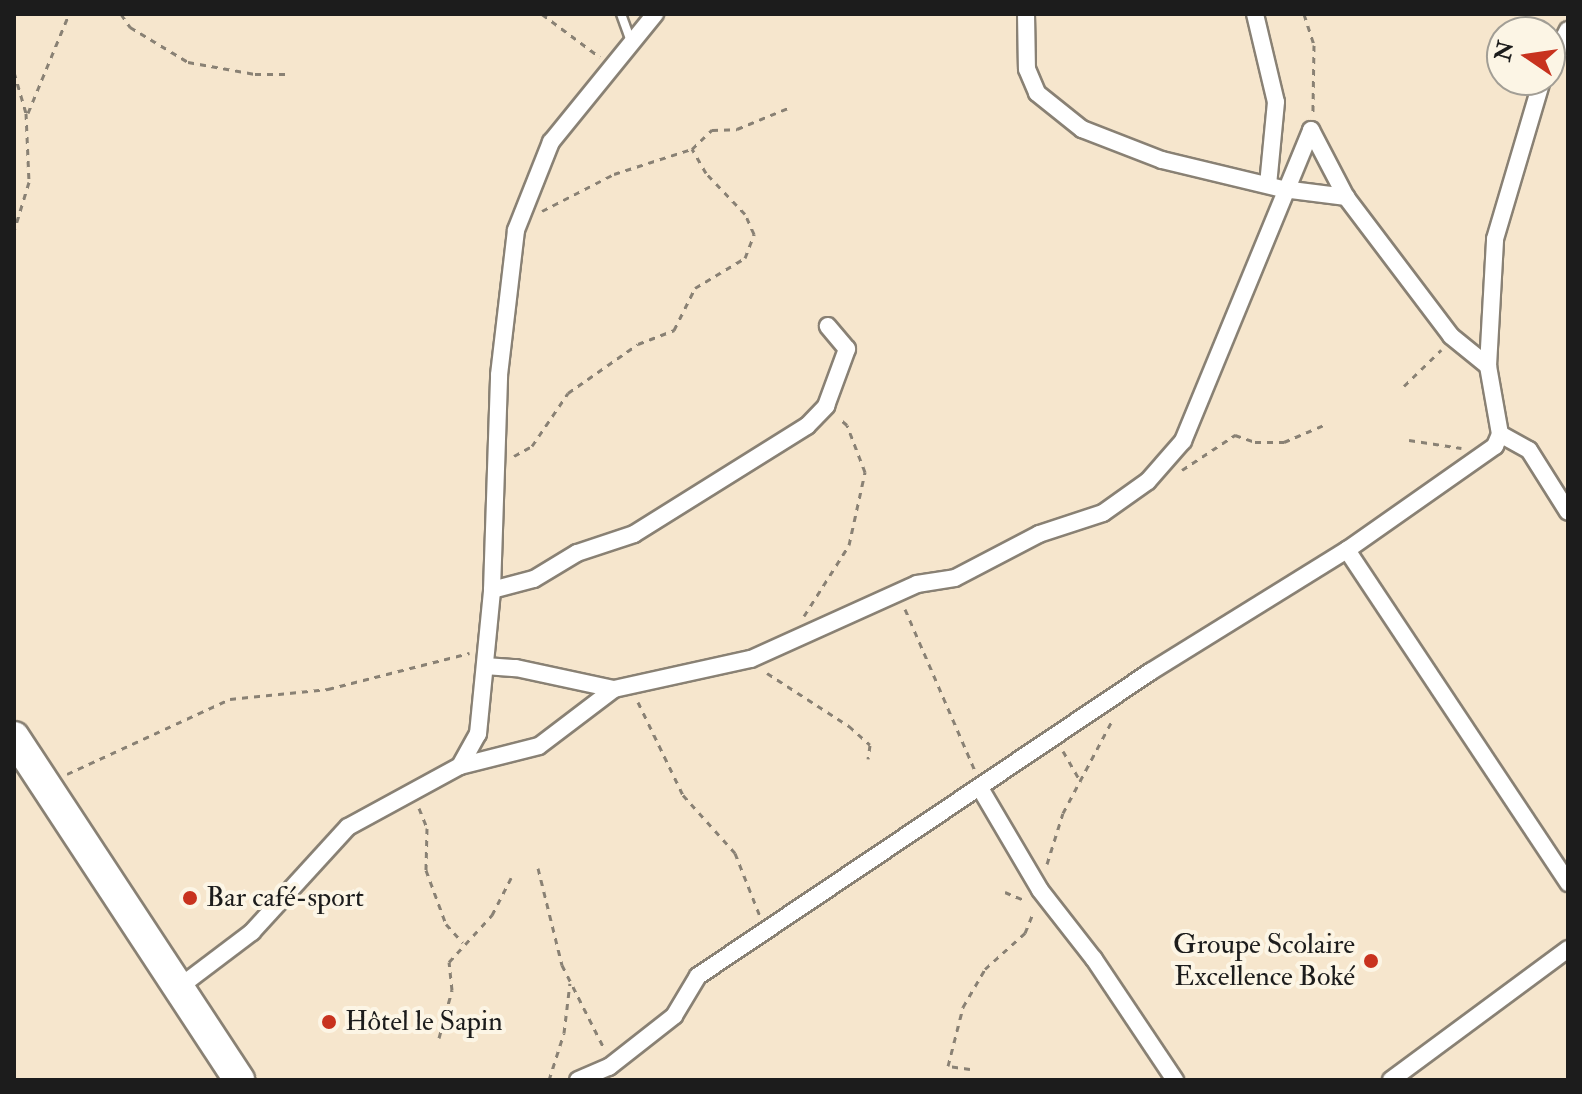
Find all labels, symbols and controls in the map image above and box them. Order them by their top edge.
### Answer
north arrow [1486,16,1566,96]
text: N [1489,38,1520,64]
place label: Bar café-sport [206,881,364,915]
marker: Bar café-sport [181,889,199,907]
place label: Groupe Scolaire Excellence Boké [1173,928,1355,994]
marker: Groupe Scolaire Excellence Boké [1362,952,1380,970]
place label: Hôtel le Sapin [345,1005,503,1039]
marker: Hôtel le Sapin [320,1013,338,1031]

